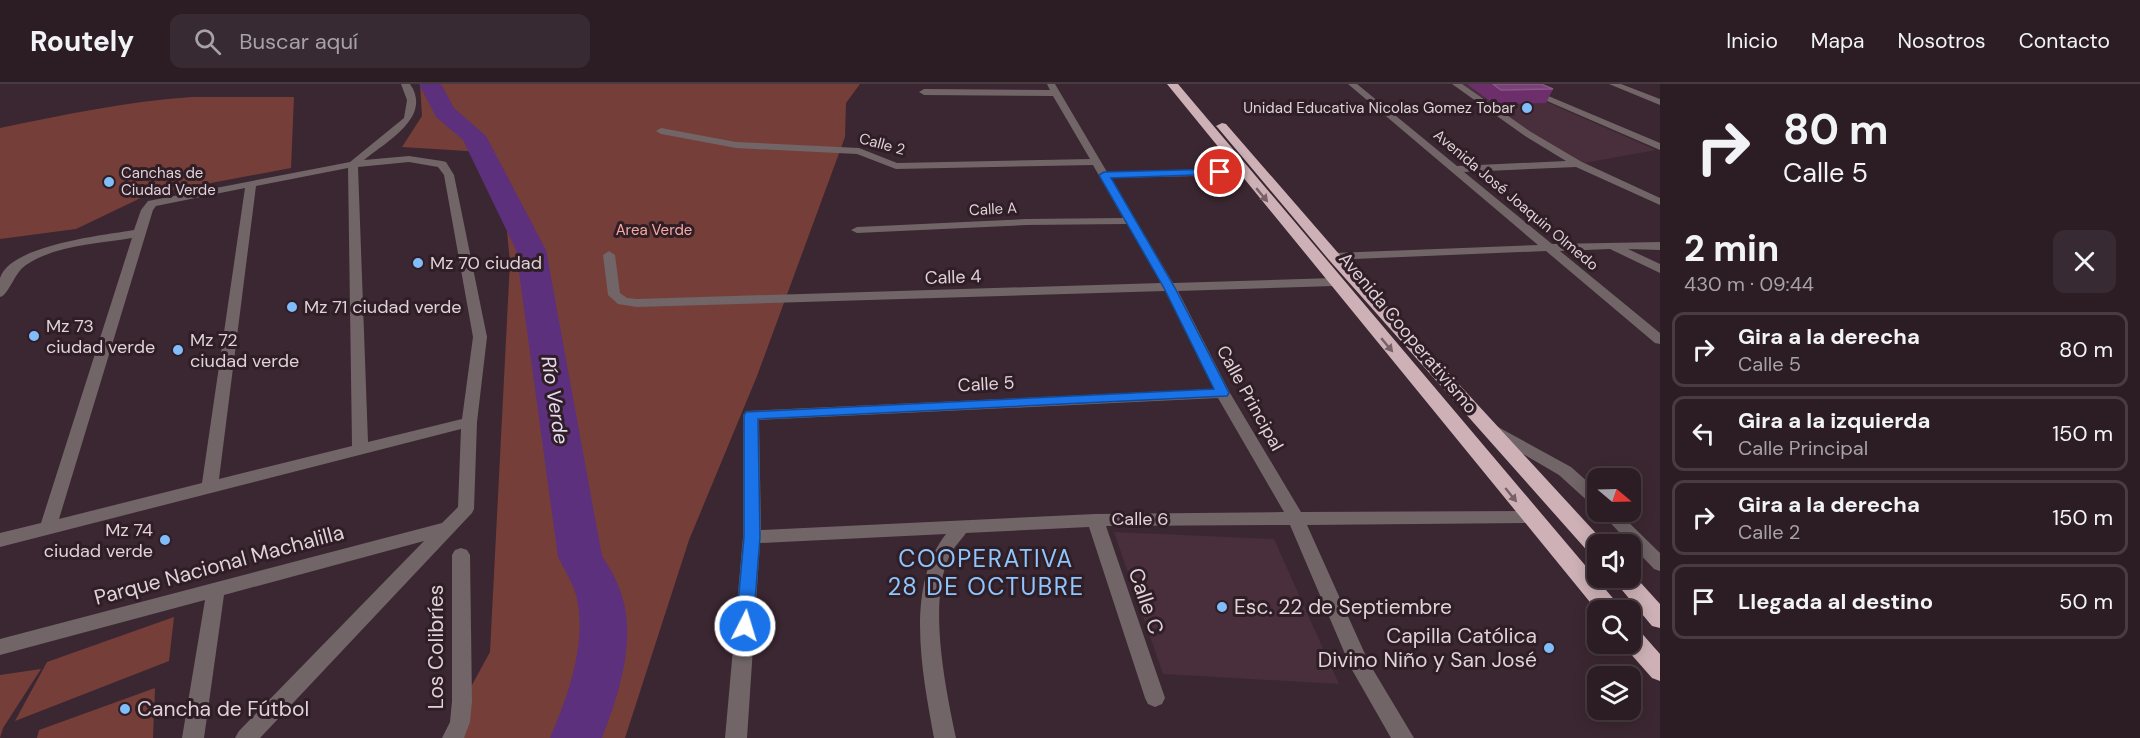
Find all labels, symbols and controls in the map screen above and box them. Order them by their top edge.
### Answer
search box [170,14,590,68]
text: Routely [30,23,134,60]
icon: search [191,25,224,58]
text: Buscar aquí [239,27,358,56]
text: Inicio [1726,27,1778,55]
text: Mapa [1811,27,1865,55]
text: Nosotros [1898,27,1986,55]
text: Contacto [2019,27,2110,55]
place label: Unidad Educativa Nicolas Gomez Tobar [1243,98,1515,118]
marker: Unidad Educativa Nicolas Gomez Tobar [1520,101,1534,115]
text: 80 m [1783,102,1889,157]
icon: right [1684,108,1762,186]
street label: Avenida José Joaquin Olmedo [1429,125,1603,275]
street label: Calle 2 [857,128,907,160]
pin [1194,146,1245,197]
icon: arrive [1203,155,1236,188]
text: Calle 5 [1783,155,1868,190]
place label: Canchas de Ciudad Verde [121,163,216,200]
marker: Canchas de Ciudad Verde [102,175,116,189]
one-way arrow [1256,187,1268,202]
street label: Calle A [968,198,1018,220]
park label: Area Verde [616,220,692,240]
text: 2 min [1684,225,1779,272]
button: close [2053,230,2116,293]
street label: Avenida Cooperativismo [1333,247,1483,419]
place label: Mz 70 ciudad [430,251,542,275]
marker: Mz 70 ciudad [411,256,425,270]
street label: Calle 4 [924,264,982,290]
text: 430 m · 09:44 [1684,271,1814,297]
place label: Mz 71 ciudad verde [304,295,461,319]
marker: Mz 71 ciudad verde [285,300,299,314]
place label: Mz 73 ciudad verde [46,314,155,359]
text: Gira a la derecha [1738,322,1920,351]
place label: Mz 72 ciudad verde [190,328,299,373]
marker: Mz 73 ciudad verde [27,329,41,343]
icon: right [1687,333,1720,366]
text: 80 m [2059,335,2113,364]
one-way arrow [1380,337,1393,353]
street label: Calle Principal [1211,341,1289,455]
marker: Mz 72 ciudad verde [171,343,185,357]
text: Calle 5 [1738,351,1801,377]
water label: Río Verde [535,354,575,446]
street label: Calle 5 [957,371,1015,397]
text: Gira a la izquierda [1738,406,1930,435]
icon: left [1687,417,1720,450]
text: 150 m [2052,419,2113,448]
text: Calle Principal [1738,435,1868,461]
north arrow [1587,468,1641,522]
map controls [1587,468,1641,720]
one-way arrow [1504,487,1517,502]
text: Gira a la derecha [1738,490,1920,519]
icon: right [1687,501,1720,534]
text: 150 m [2052,503,2113,532]
street label: Calle 6 [1111,507,1169,531]
place label: Mz 74 ciudad verde [44,518,153,563]
street label: Parque Nacional Machalilla [91,518,347,612]
text: Calle 2 [1738,519,1800,545]
marker: Mz 74 ciudad verde [158,533,172,547]
button: sound [1587,534,1641,588]
district label: COOPERATIVA 28 DE OCTUBRE [887,543,1085,602]
street label: Calle C [1122,564,1170,638]
street label: Los Colibríes [422,585,450,709]
icon: arrive [1687,585,1720,618]
text: Llegada al destino [1738,587,1933,616]
text: 50 m [2059,587,2113,616]
place label: Esc. 22 de Septiembre [1234,593,1452,621]
position arrow [713,594,777,658]
marker: Esc. 22 de Septiembre [1215,600,1229,614]
button: search [1587,600,1641,654]
place label: Capilla Católica Divino Niño y San José [1318,622,1537,674]
marker: Capilla Católica Divino Niño y San José [1542,641,1556,655]
button: layers [1587,666,1641,720]
place label: Cancha de Fútbol [137,695,309,723]
marker: Cancha de Fútbol [118,702,132,716]

